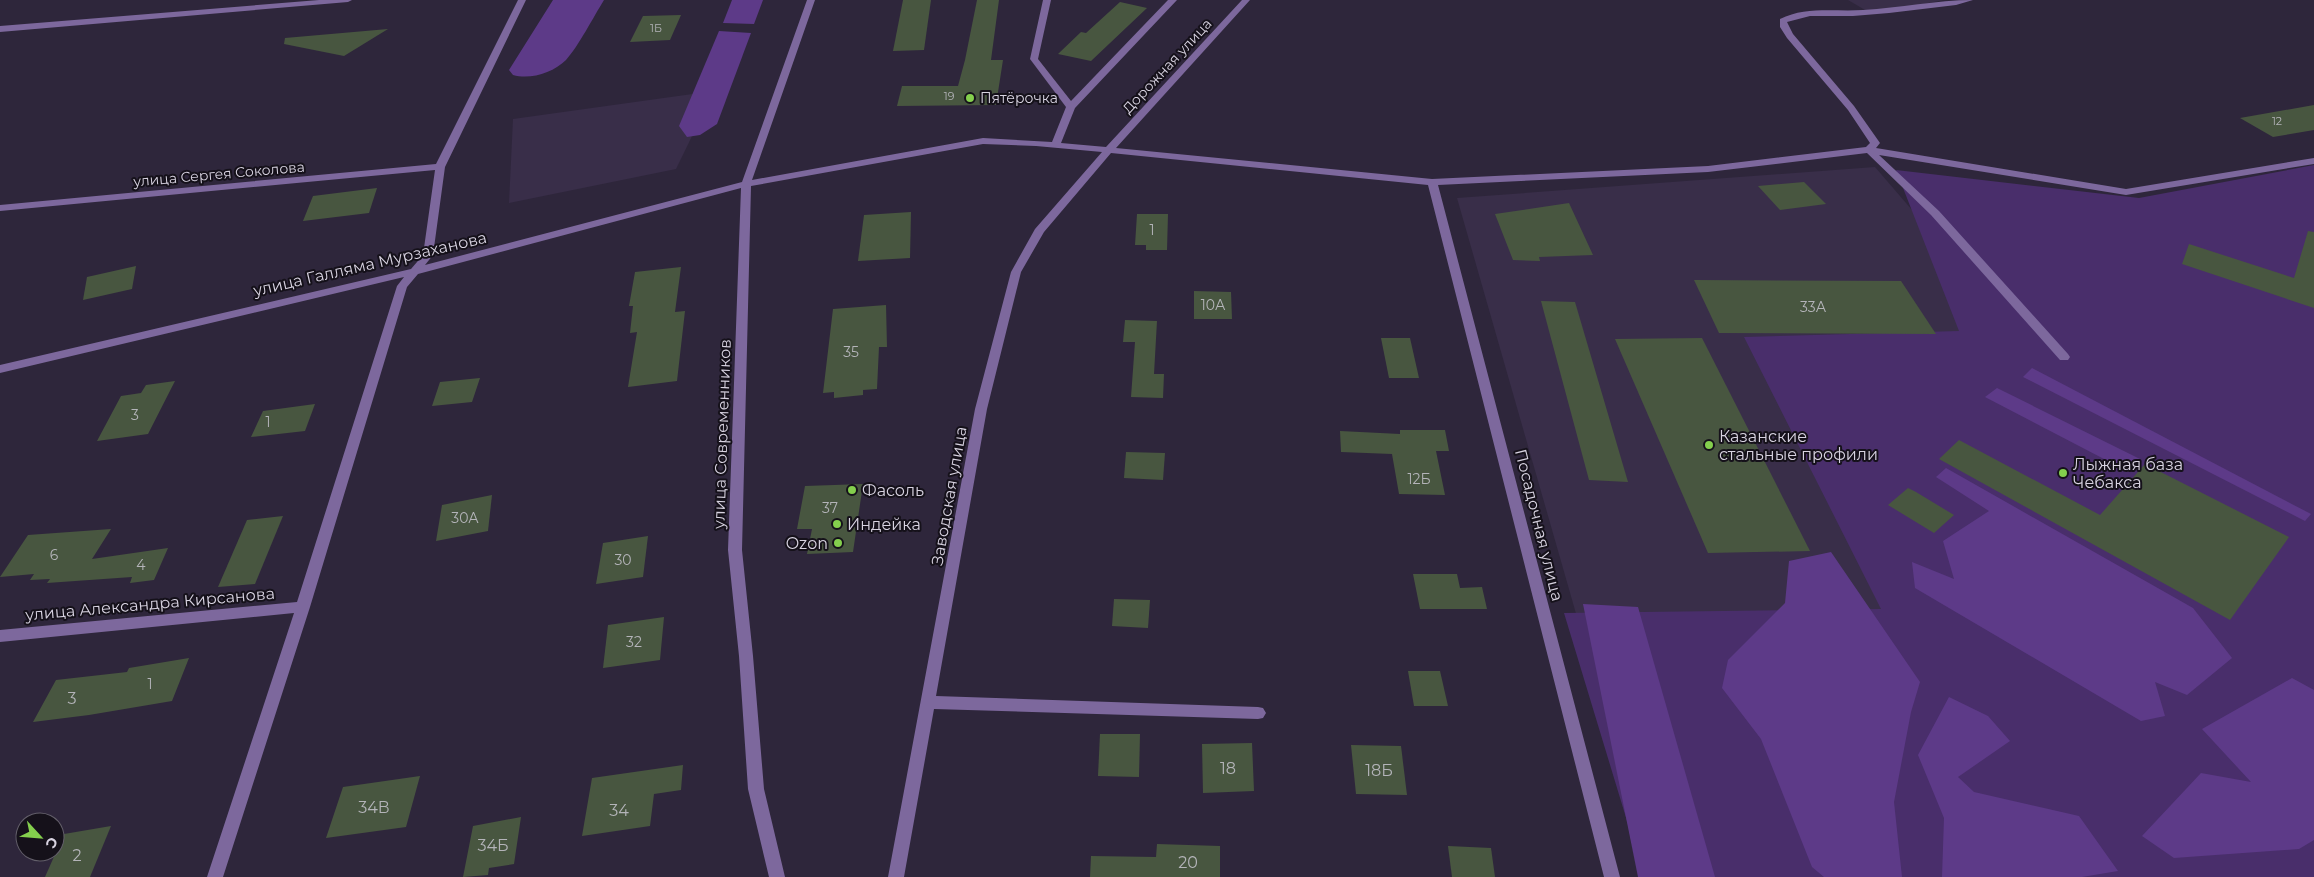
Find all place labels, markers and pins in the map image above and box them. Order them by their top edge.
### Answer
place label: Пятёрочка [980,89,1058,107]
marker: Пятёрочка [964,92,976,104]
place label: Казанские стальные профили [1719,427,1878,464]
marker: Казанские стальные профили [1703,439,1715,451]
place label: Лыжная база Чебакса [2073,455,2183,492]
marker: Лыжная база Чебакса [2057,467,2069,479]
place label: Фасоль [862,481,924,500]
marker: Фасоль [846,484,858,496]
place label: Индейка [847,515,921,534]
marker: Индейка [831,518,843,530]
place label: Ozon [786,534,828,553]
marker: Ozon [832,537,844,549]

